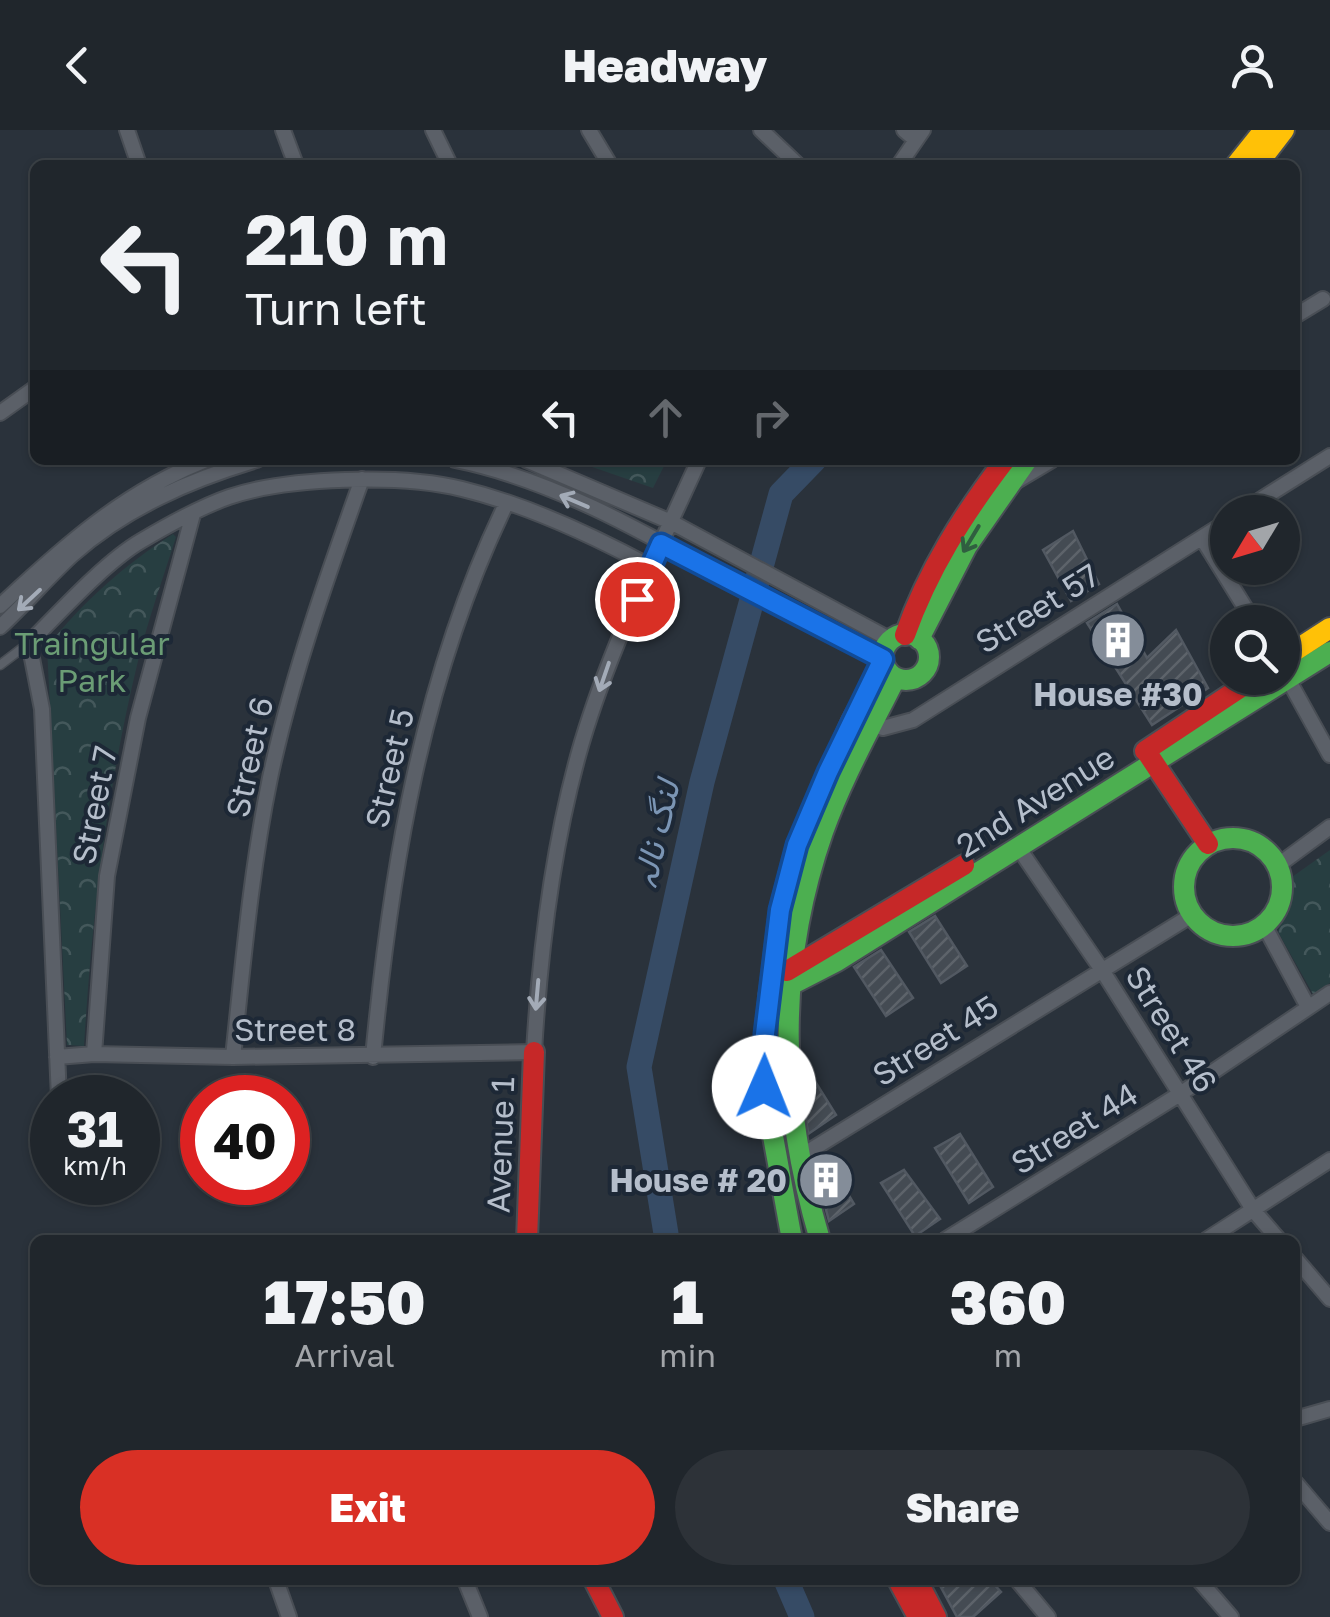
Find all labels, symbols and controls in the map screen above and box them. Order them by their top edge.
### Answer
icon: back [50,38,105,93]
text: Headway [563,38,767,92]
icon: person [1225,38,1280,93]
text: 210 m [245,196,448,280]
icon: left [80,200,210,330]
text: Turn left [245,281,427,335]
icon: left [533,390,588,445]
icon: ahead [638,390,693,445]
icon: right [743,390,798,445]
one-way arrow [559,491,590,509]
north arrow [1210,495,1300,585]
map controls [1210,495,1300,695]
one-way arrow [961,524,981,553]
street label: Street 57 [968,555,1106,661]
pin [595,557,680,642]
icon: arrive [610,572,665,627]
one-way arrow [17,588,42,611]
button: search [1210,605,1300,695]
building icon: House #30 [1088,610,1148,670]
park label: Traingular Park [14,624,170,699]
one-way arrow [593,661,611,693]
place label: House #30 [1033,675,1203,713]
street label: Street 6 [218,693,280,821]
street label: Street 5 [357,705,421,831]
street label: 2nd Avenue [949,737,1121,865]
street label: Street 7 [64,743,124,867]
water label: لنگ نالہ [622,772,689,892]
street label: Street 46 [1118,959,1226,1099]
one-way arrow [528,978,547,1010]
street label: Street 45 [865,987,1005,1093]
street label: Street 8 [234,1010,356,1048]
position arrow [712,1035,816,1139]
street label: Street 44 [1004,1074,1144,1182]
speed limit sign: 40 [180,1075,310,1205]
street label: Avenue 1 [479,1076,521,1214]
text: 31 [67,1098,123,1158]
text: km/h [63,1150,127,1181]
building icon: House # 20 [796,1150,856,1210]
place label: House # 20 [610,1161,787,1199]
text: 17:50 [264,1265,426,1337]
text: 1 [672,1265,703,1337]
text: 360 [950,1265,1066,1337]
text: Arrival [295,1336,395,1374]
text: min [659,1336,716,1374]
text: m [994,1336,1022,1374]
button: Exit [80,1450,655,1565]
button: Share [675,1450,1250,1565]

